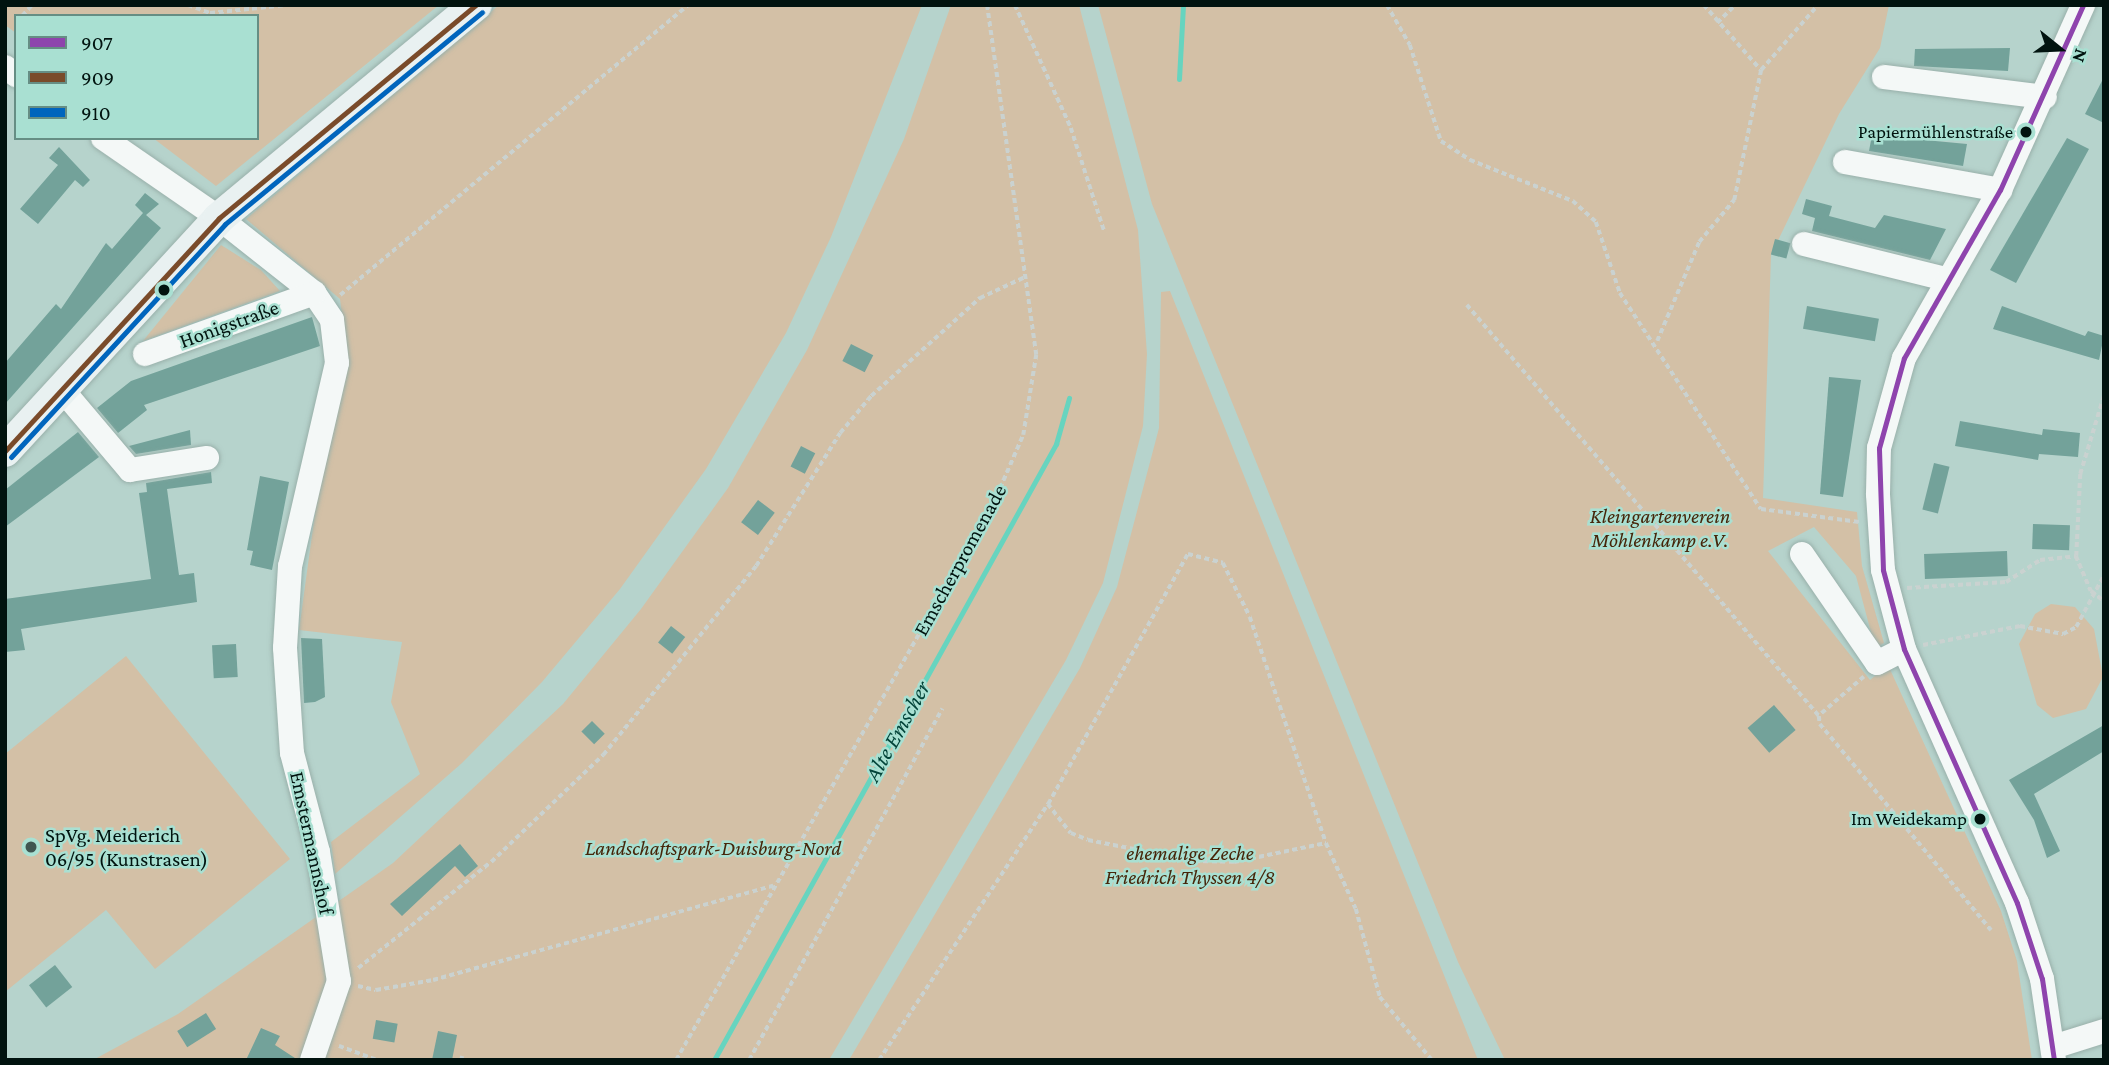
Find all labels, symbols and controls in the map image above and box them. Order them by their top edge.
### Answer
legend [14,14,259,140]
north arrow [2025,14,2095,84]
text: 907 [81,31,113,55]
text: N [2068,46,2092,65]
text: 909 [81,66,114,90]
text: 910 [81,101,111,125]
place label: Papiermühlenstraße [1858,121,2013,143]
marker: Papiermühlenstraße [2019,125,2033,139]
unlabelled marker [157,283,171,297]
street label: Honigstraße [176,294,282,354]
street label: Emscherpromenade [908,480,1012,640]
park label: Kleingartenverein Möhlenkamp e.V. [1590,503,1730,553]
water label: Alte Emscher [858,676,936,786]
street label: Emstermannshof [285,769,339,917]
place label: Im Weidekamp [1851,808,1967,830]
marker: Im Weidekamp [1973,812,1987,826]
place label: SpVg. Meiderich 06/95 (Kunstrasen) [45,822,208,872]
park label: Landschaftspark-Duisburg-Nord [585,835,841,861]
marker: SpVg. Meiderich 06/95 (Kunstrasen) [23,839,39,855]
park label: ehemalige Zeche Friedrich Thyssen 4/8 [1105,840,1275,890]

